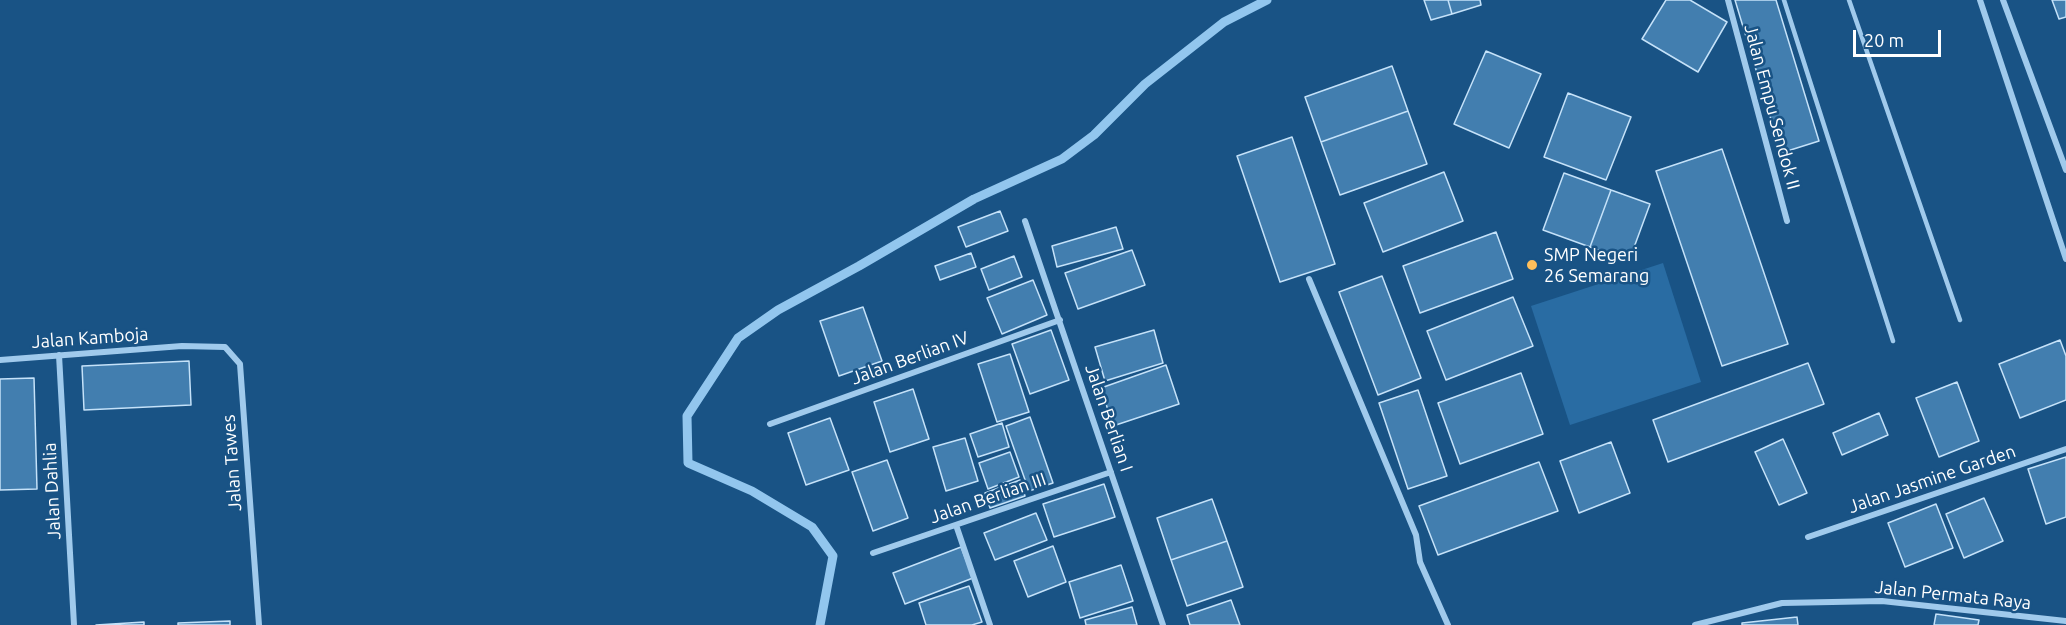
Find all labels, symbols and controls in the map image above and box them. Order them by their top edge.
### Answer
scale bar [1856,18,1944,56]
street label: Jalan Empu Sendok II [1740,22,1804,192]
text: 20 m [1864,30,1904,50]
place label: SMP Negeri 26 Semarang [1544,244,1649,286]
marker: SMP Negeri 26 Semarang [1525,258,1539,272]
street label: Jalan Kamboja [31,323,149,353]
street label: Jalan Berlian IV [848,327,972,389]
street label: Jalan Berlian I [1081,362,1137,474]
street label: Jalan Tawes [218,414,246,512]
street label: Jalan Jasmine Garden [1846,440,2018,518]
street label: Jalan Dahlia [39,442,65,540]
street label: Jalan Berlian III [927,468,1049,528]
street label: Jalan Permata Raya [1874,576,2032,614]

